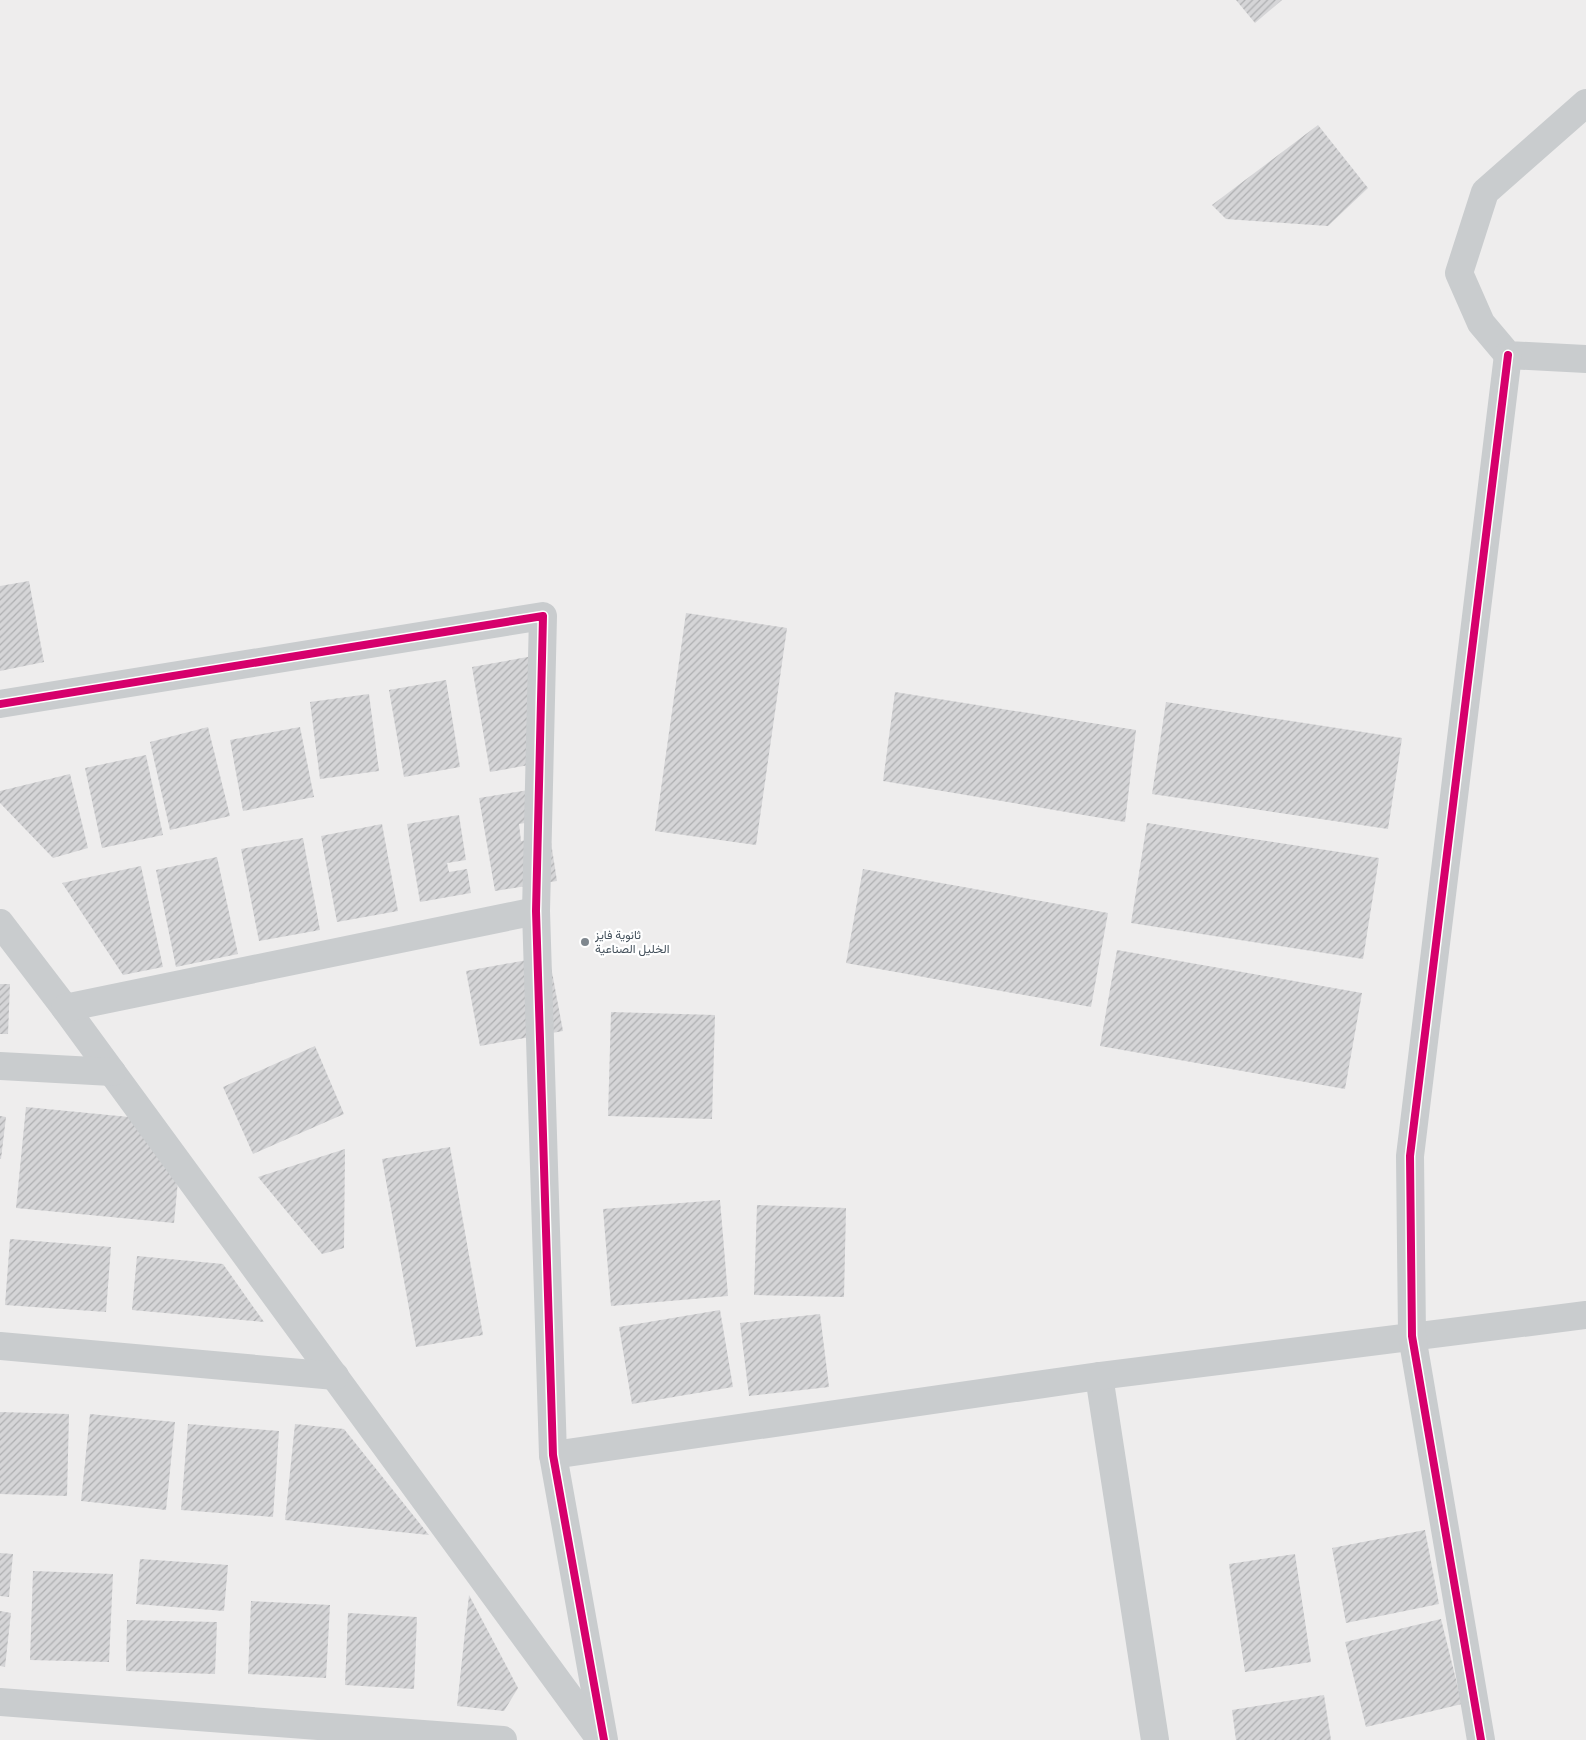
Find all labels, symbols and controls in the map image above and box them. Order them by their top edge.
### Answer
place label: ثانوية فايز الخليل الصناعية [594,928,669,957]
marker: ثانوية فايز الخليل الصناعية [579,936,591,948]

